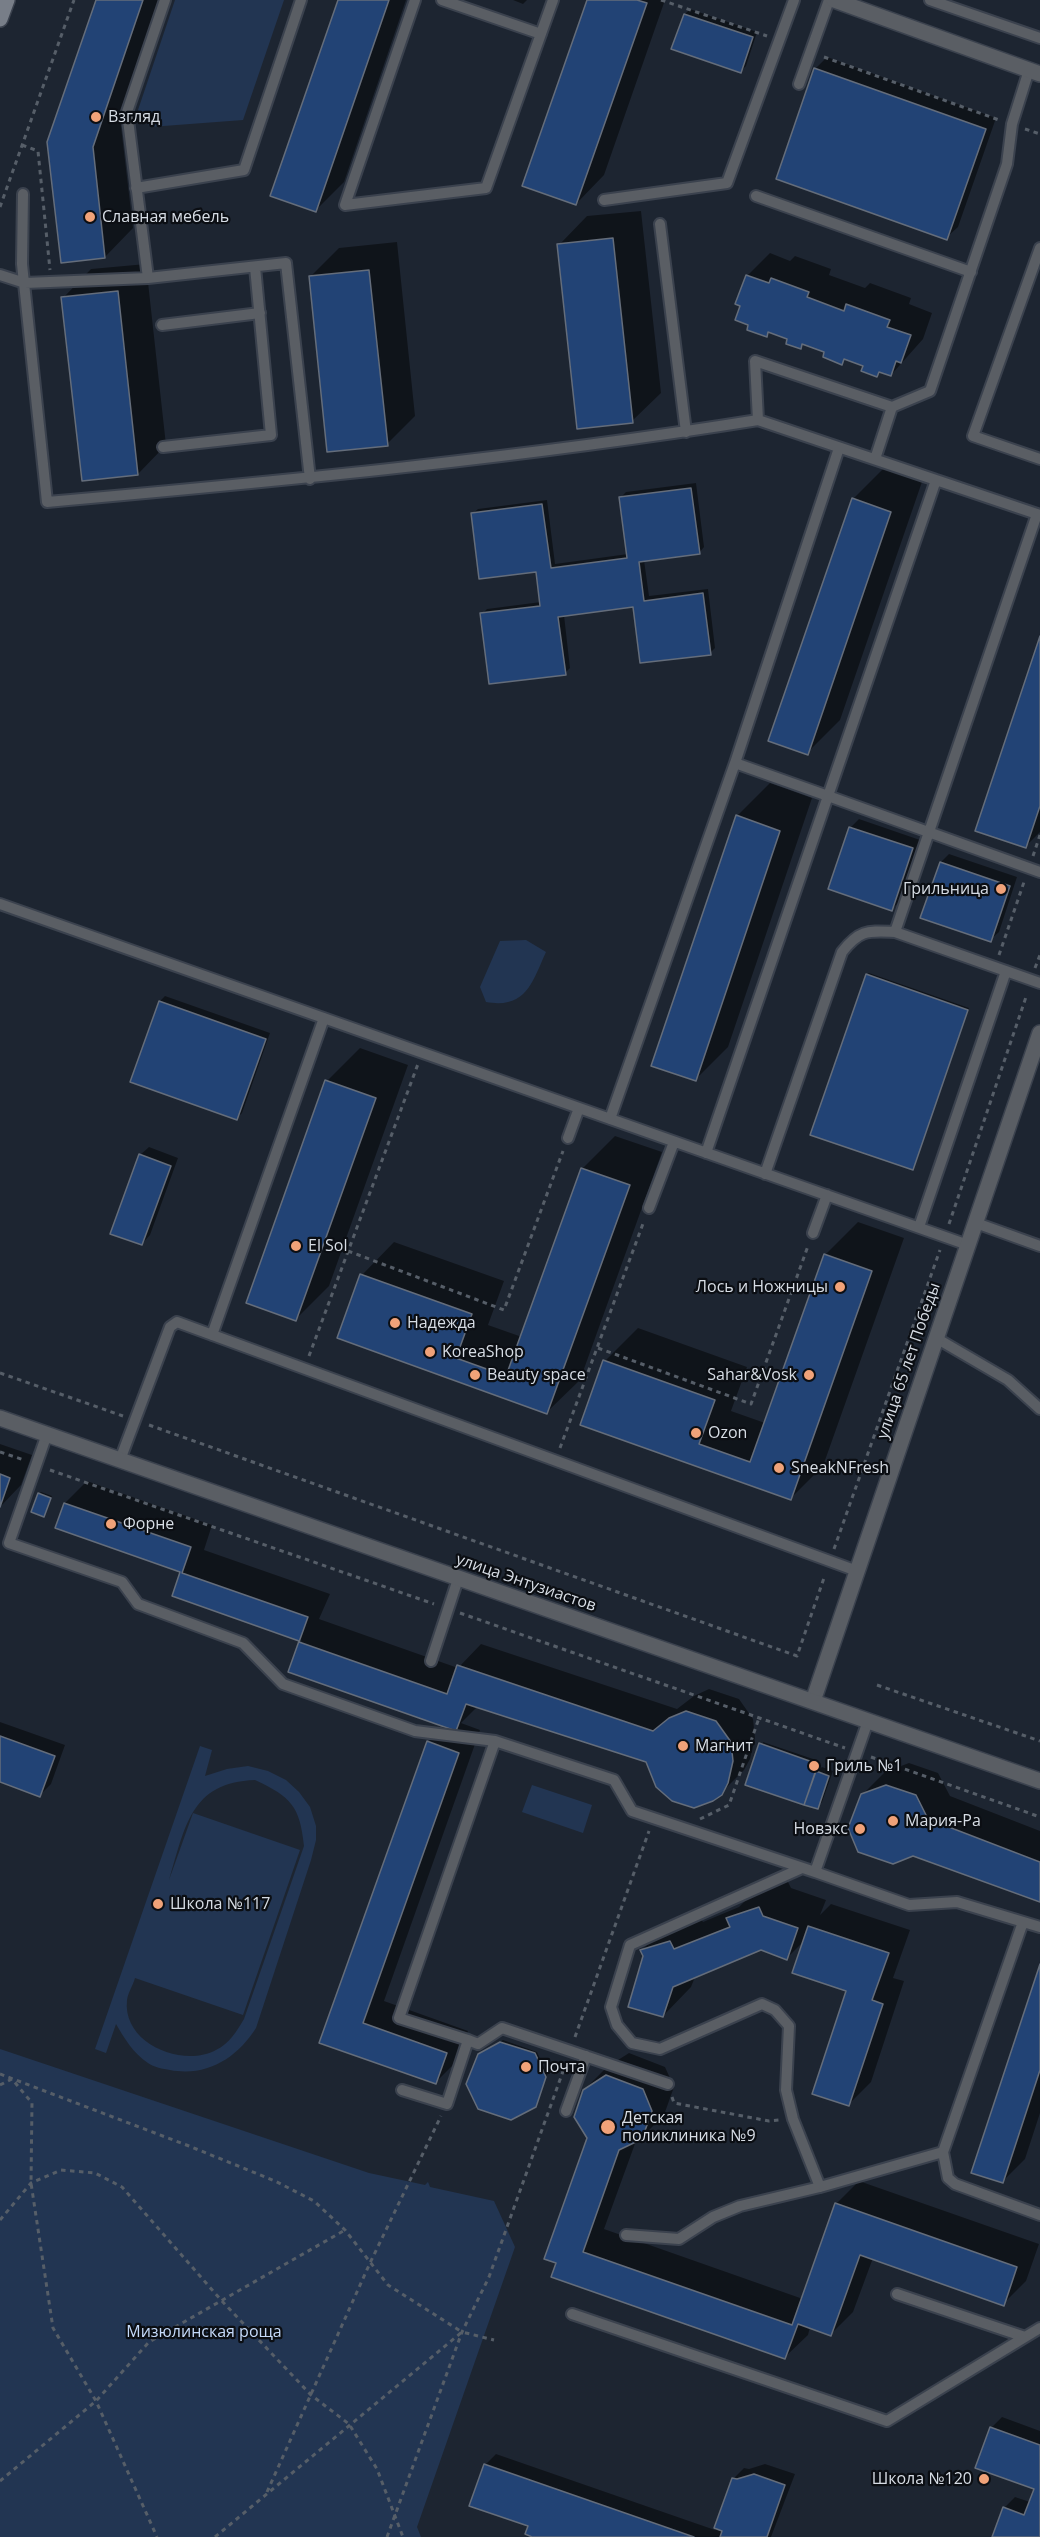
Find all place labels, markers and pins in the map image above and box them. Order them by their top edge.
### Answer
place label: Взгляд [108,107,160,127]
marker: Взгляд [89,110,103,124]
place label: Славная мебель [102,207,229,227]
marker: Славная мебель [83,210,97,224]
place label: Грильница [903,879,989,899]
marker: Грильница [994,882,1008,896]
place label: El Sol [308,1236,348,1256]
marker: El Sol [289,1239,303,1253]
place label: Лось и Ножницы [696,1277,828,1297]
marker: Лось и Ножницы [833,1280,847,1294]
place label: Надежда [407,1313,476,1333]
marker: Надежда [388,1316,402,1330]
place label: KoreaShop [442,1342,524,1362]
marker: KoreaShop [423,1345,437,1359]
place label: Beauty space [487,1365,586,1385]
place label: Sahar&Vosk [707,1365,797,1385]
marker: Beauty space [468,1368,482,1382]
marker: Sahar&Vosk [802,1368,816,1382]
place label: Ozon [708,1423,747,1443]
marker: Ozon [689,1426,703,1440]
place label: SneakNFresh [791,1458,889,1478]
marker: SneakNFresh [772,1461,786,1475]
place label: Форне [123,1514,174,1534]
marker: Форне [104,1517,118,1531]
place label: Магнит [695,1736,753,1756]
marker: Магнит [676,1739,690,1753]
place label: Гриль №1 [826,1756,902,1776]
marker: Гриль №1 [807,1759,821,1773]
place label: Мария-Ра [905,1811,981,1831]
marker: Мария-Ра [886,1814,900,1828]
place label: Новэкс [794,1819,848,1839]
marker: Новэкс [853,1822,867,1836]
place label: Школа №117 [170,1894,270,1914]
marker: Школа №117 [151,1897,165,1911]
place label: Почта [538,2057,585,2077]
marker: Почта [519,2060,533,2074]
place label: Детская поликлиника №9 [622,2108,756,2146]
marker: Детская поликлиника №9 [599,2118,617,2136]
place label: Школа №120 [872,2469,972,2489]
marker: Школа №120 [977,2472,991,2486]

